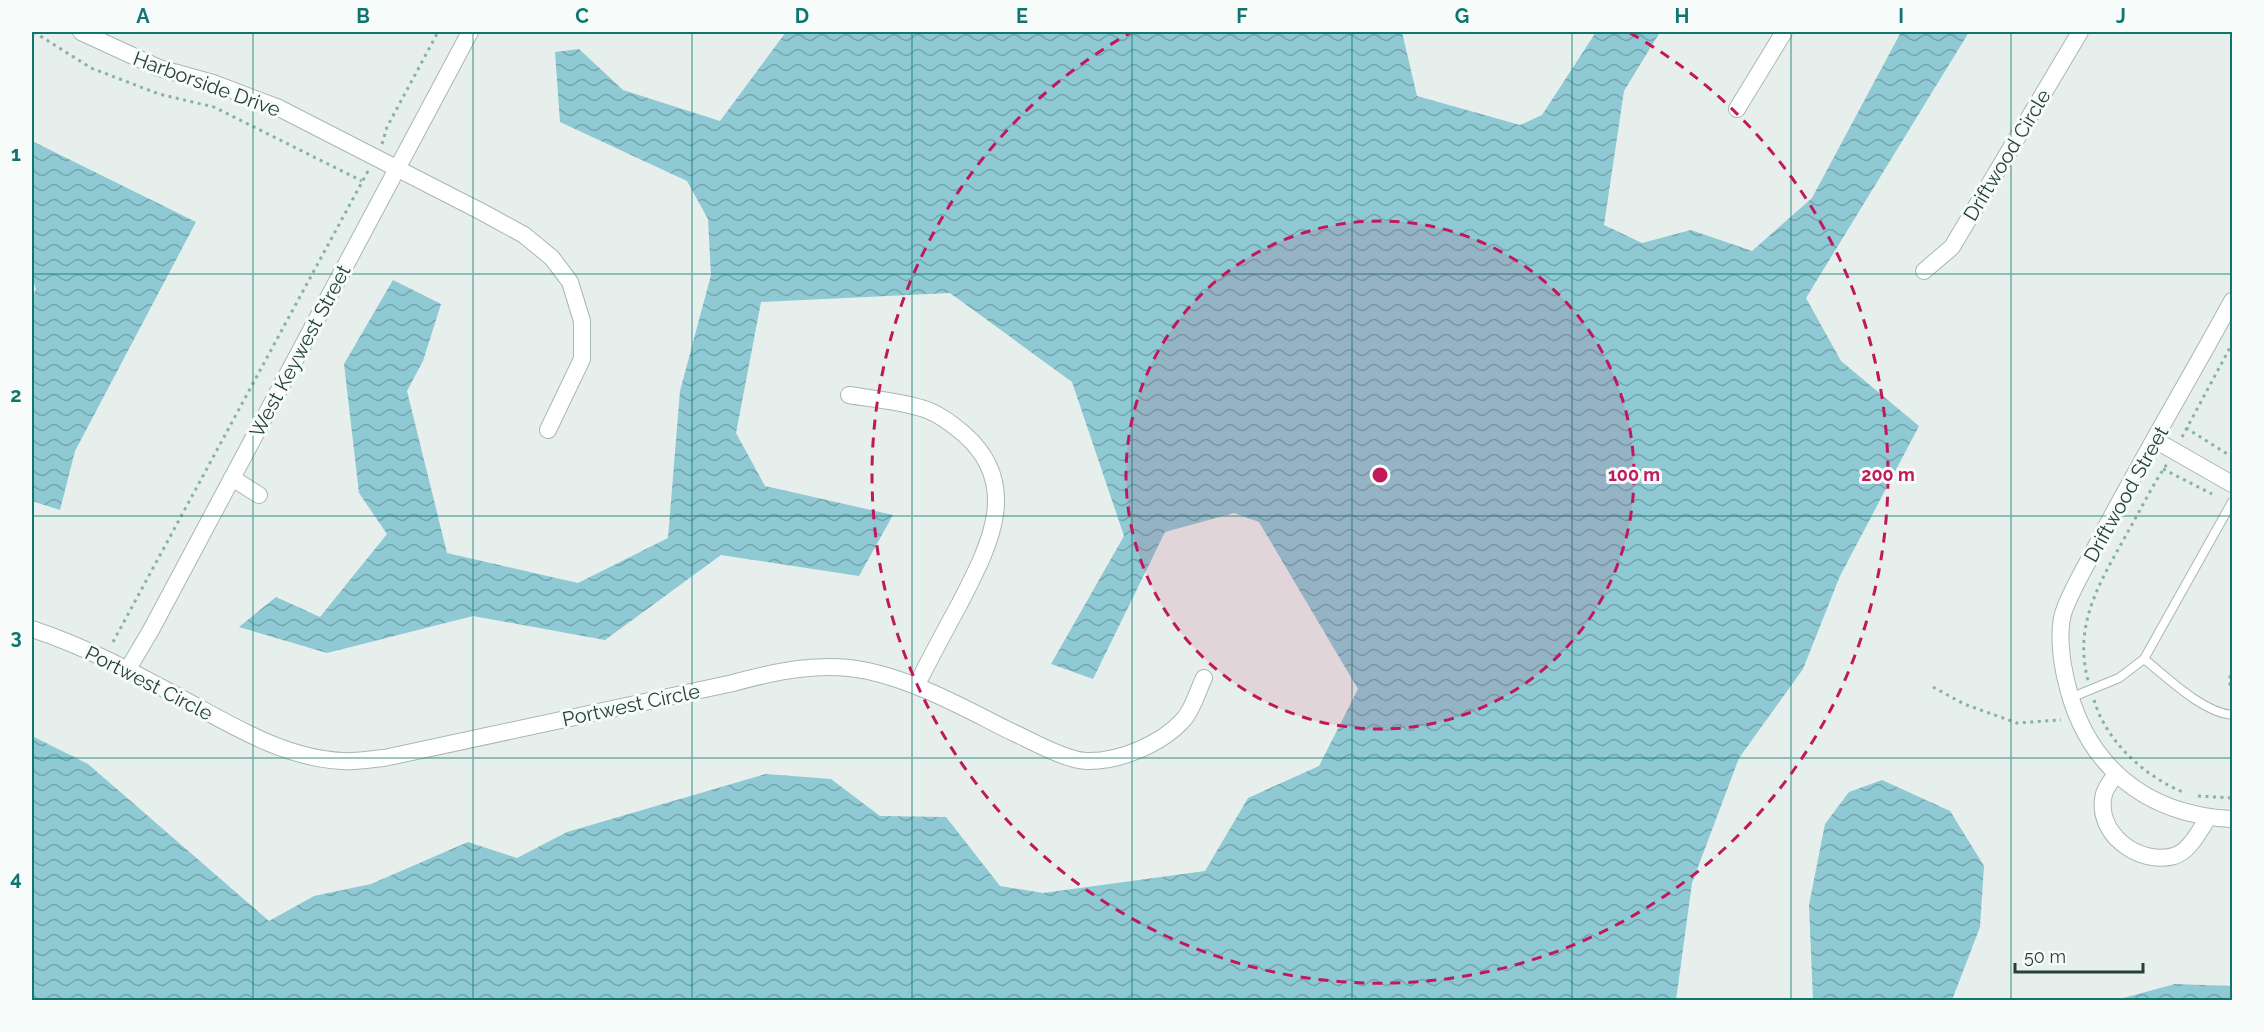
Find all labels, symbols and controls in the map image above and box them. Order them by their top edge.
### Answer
text: A [136,4,150,28]
text: B [356,4,370,28]
text: C [575,4,589,28]
text: D [795,4,809,28]
text: E [1016,4,1028,28]
text: F [1236,4,1248,28]
text: G [1455,4,1469,28]
text: H [1675,4,1689,28]
text: I [1898,4,1904,28]
text: J [2116,4,2126,28]
street label: Harborside Drive [130,46,284,122]
street label: Driftwood Circle [1958,85,2056,225]
text: 1 [11,142,21,166]
street label: West Keywest Street [244,260,356,441]
text: 2 [10,383,22,407]
street label: Driftwood Street [2079,422,2173,566]
text: 100 m [1608,464,1660,485]
text: 200 m [1861,464,1915,485]
centre of rings [1370,465,1390,485]
text: 3 [10,625,22,649]
street label: Portwest Circle [81,641,217,726]
street label: Portwest Circle [560,679,702,731]
text: 4 [10,866,22,890]
scale bar [2015,936,2142,974]
text: 50 m [2024,946,2066,967]

